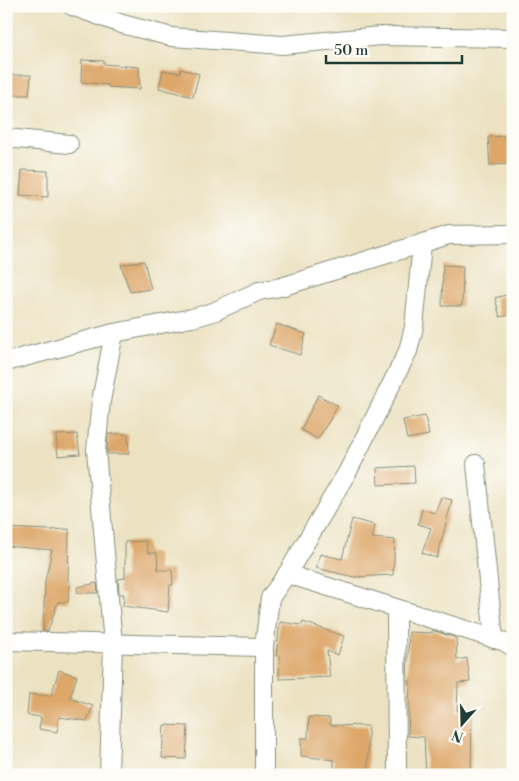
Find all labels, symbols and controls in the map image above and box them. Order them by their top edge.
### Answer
scale bar [326,32,463,64]
text: 50 m [334,41,368,60]
north arrow [436,698,486,748]
text: N [450,725,466,746]

